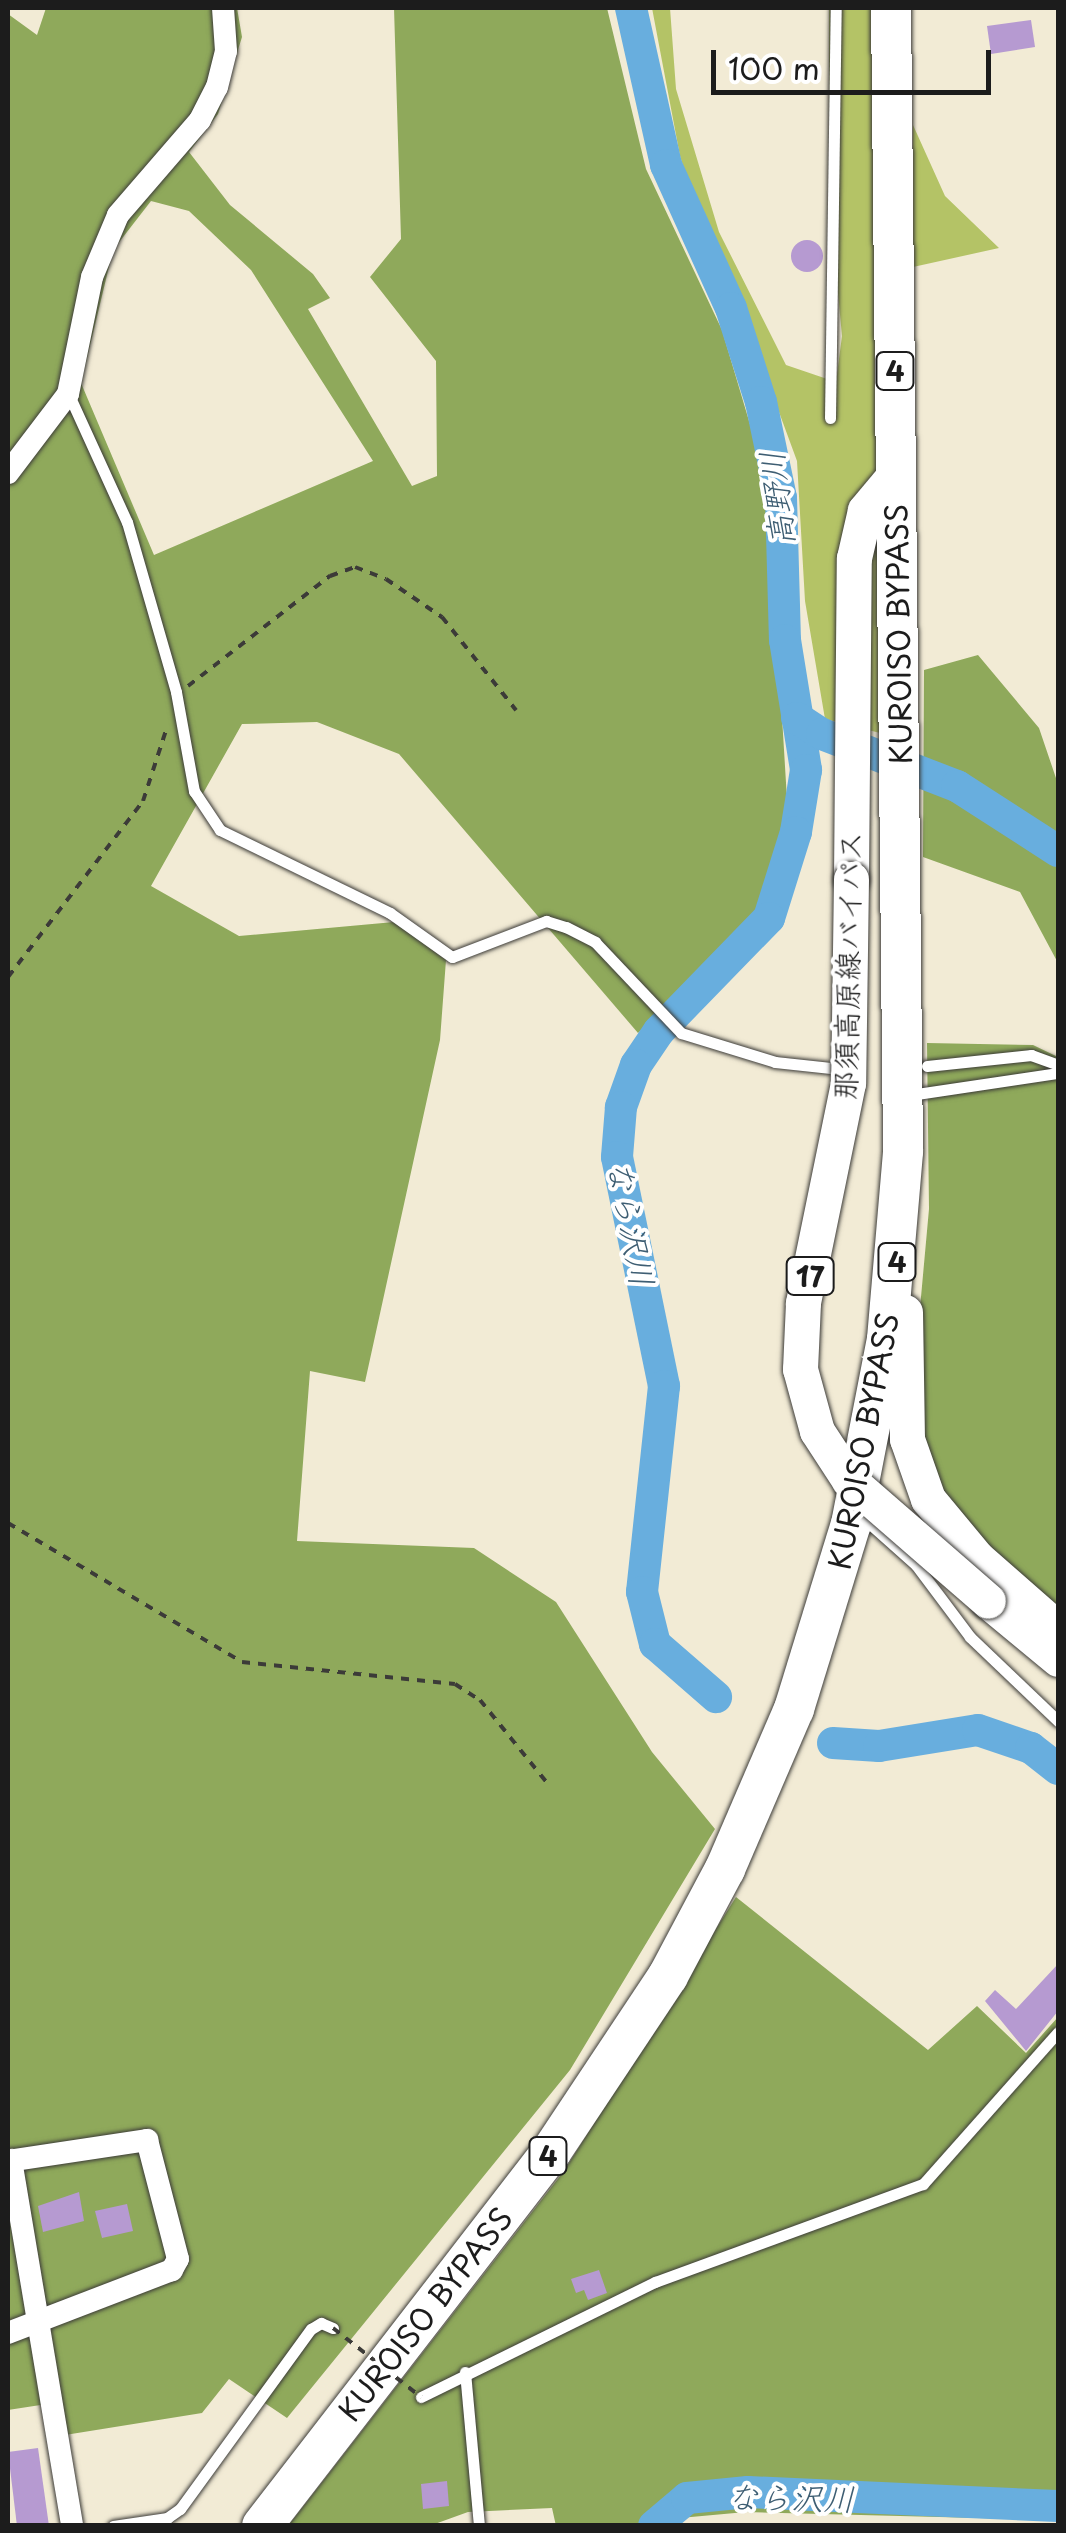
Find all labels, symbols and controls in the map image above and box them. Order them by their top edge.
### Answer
scale bar [716,30,996,92]
text: 100 m [728,45,820,90]
road number: 4 [875,348,915,394]
water label: 高野川 [751,449,801,549]
street label: KUROISO BYPASS [878,503,918,765]
street label: 那須高原線バイパス [827,831,867,1101]
water label: なら沢川 [601,1157,663,1289]
road number: 4 [877,1239,917,1285]
road number: 17 [785,1253,835,1299]
street label: KUROISO BYPASS [820,1309,906,1573]
road number: 4 [528,2133,568,2179]
street label: KUROISO BYPASS [330,2200,520,2428]
water label: なら沢川 [727,2477,855,2517]

